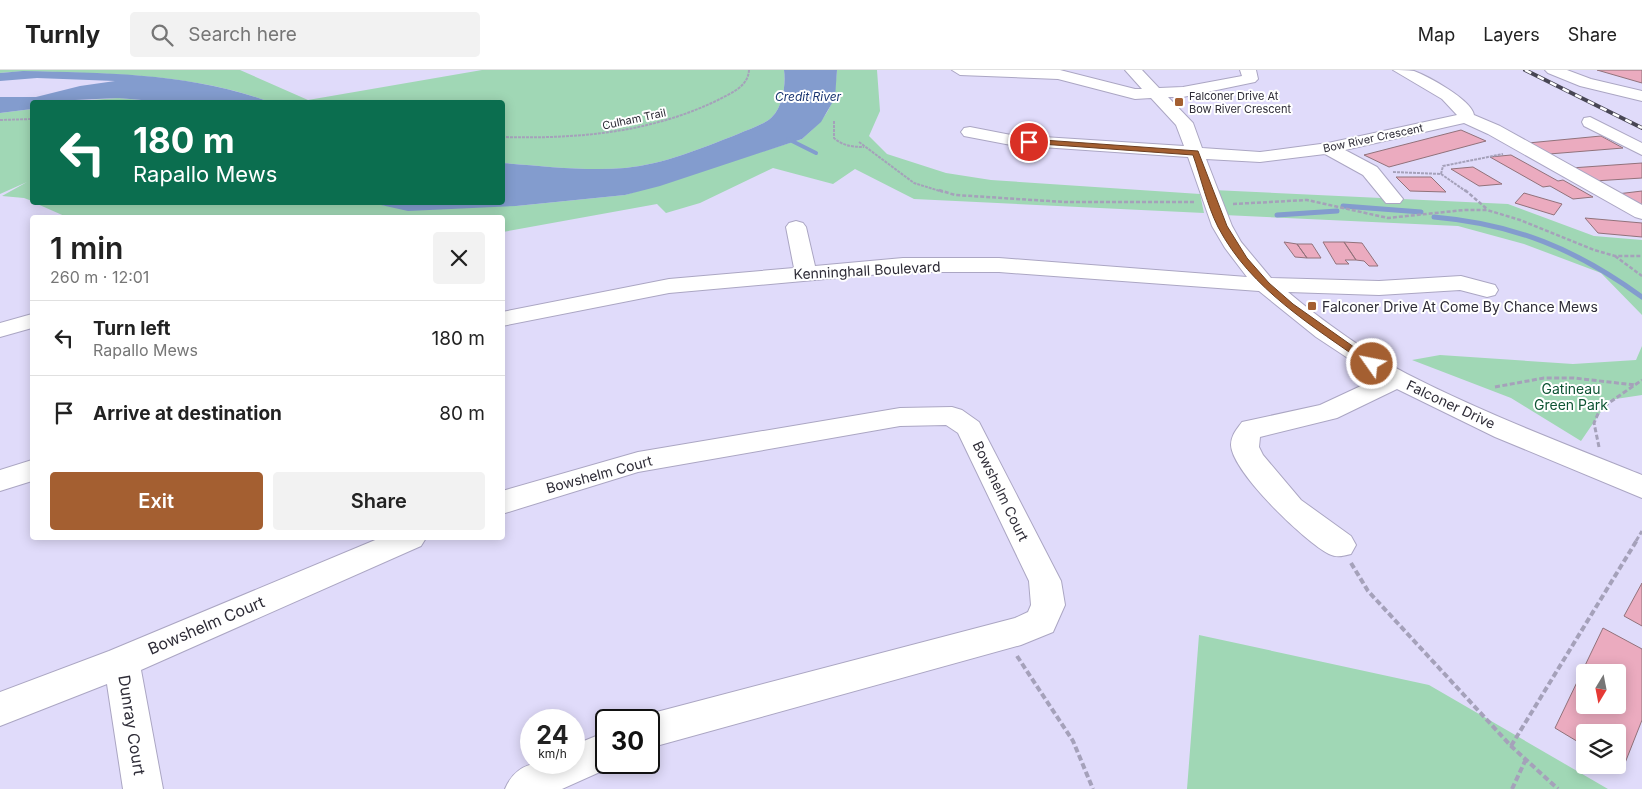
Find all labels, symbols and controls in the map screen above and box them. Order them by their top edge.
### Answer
search box [130,12,480,57]
text: Turnly [25,20,100,49]
icon: search [148,21,176,49]
text: Search here [188,23,297,46]
text: Map [1418,24,1455,45]
text: Layers [1483,24,1540,45]
text: Share [1568,24,1617,45]
water label: Credit River [775,89,842,104]
place label: Falconer Drive At Bow River Crescent [1189,89,1291,116]
marker: Falconer Drive At Bow River Crescent [1173,96,1185,108]
street label: Culham Trail [601,105,667,133]
text: 180 m [133,119,235,161]
icon: left [50,120,115,185]
street label: Bow River Crescent [1322,120,1425,155]
pin [1008,121,1050,163]
icon: arrive [1015,128,1043,156]
text: Rapallo Mews [133,161,277,187]
text: 1 min [50,230,123,266]
button: close [433,232,485,284]
street label: Kenninghall Boulevard [793,258,941,282]
text: 260 m · 12:01 [50,267,149,287]
place label: Falconer Drive At Come By Chance Mews [1322,298,1598,315]
marker: Falconer Drive At Come By Chance Mews [1306,300,1318,312]
text: Turn left [93,317,171,340]
icon: left [50,324,78,352]
text: 180 m [432,327,485,350]
position arrow [1345,337,1397,389]
text: Rapallo Mews [93,340,198,360]
street label: Falconer Drive [1404,376,1498,432]
park label: Gatineau Green Park [1534,380,1608,413]
icon: arrive [50,399,78,427]
text: Arrive at destination [93,402,282,425]
text: 80 m [439,402,485,425]
street label: Bowshelm Court [969,438,1033,544]
street label: Bowshelm Court [544,452,654,496]
button: Exit [50,472,263,530]
button: Share [273,472,485,530]
street label: Bowshelm Court [145,591,267,659]
north arrow [1576,664,1626,714]
map controls [1576,664,1626,774]
street label: Dunray Court [114,674,150,776]
speed limit sign: 30 [595,709,660,774]
text: 24 [536,720,569,750]
button: layers [1576,724,1626,774]
text: km/h [538,746,567,761]

